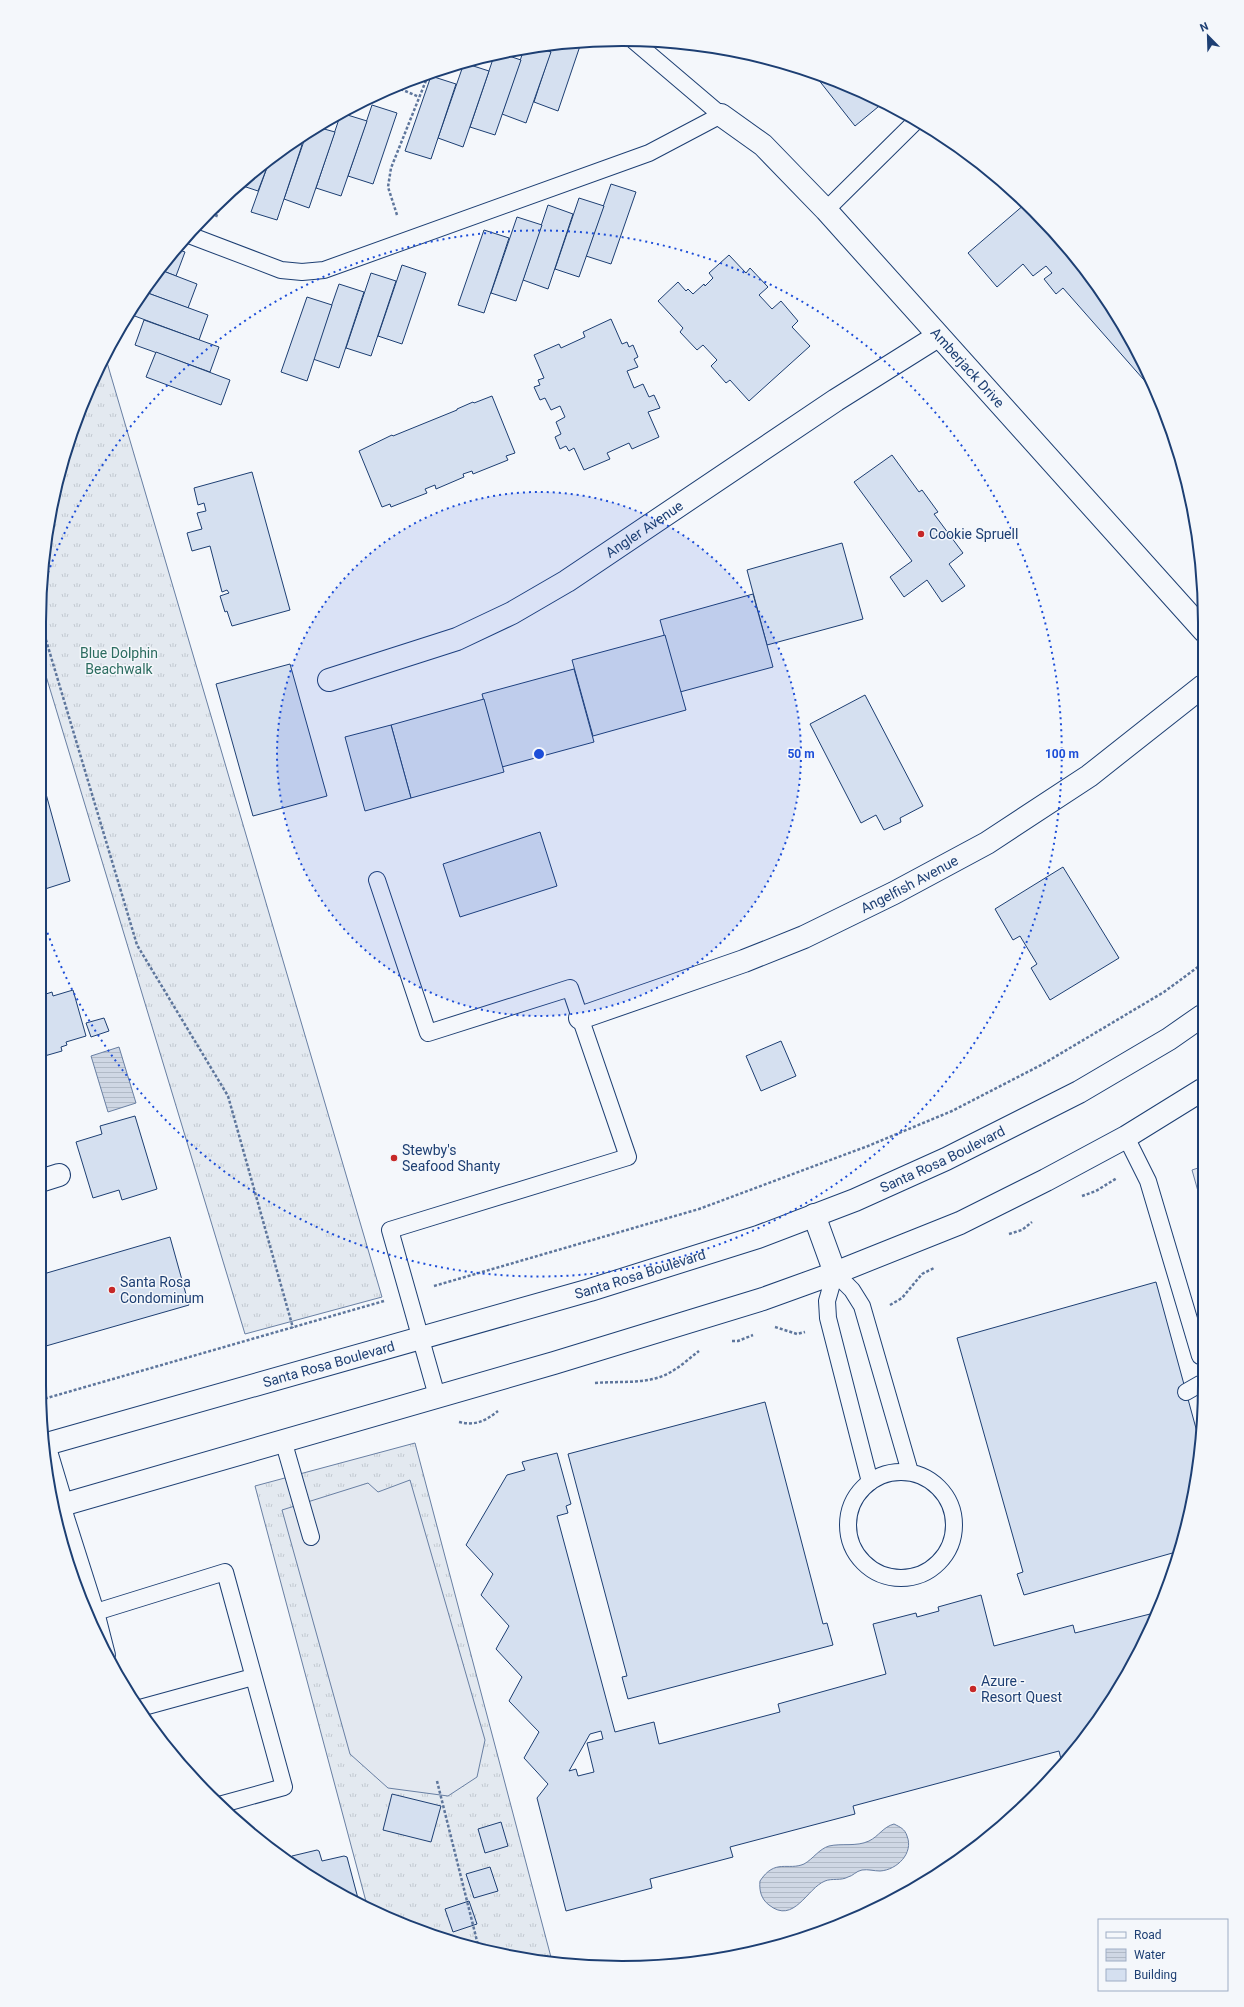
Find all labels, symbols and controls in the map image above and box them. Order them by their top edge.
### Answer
north arrow [1188,16,1228,56]
text: N [1198,20,1211,35]
street label: Amberjack Drive [928,324,1008,411]
street label: Angler Avenue [603,497,686,561]
place label: Cookie Spruell [929,526,1018,542]
marker: Cookie Spruell [916,529,926,539]
park label: Blue Dolphin Beachwalk [80,645,158,677]
centre of rings [532,747,546,761]
text: 50 m [787,747,815,761]
text: 100 m [1045,747,1079,761]
street label: Angelfish Avenue [858,852,961,916]
street label: Santa Rosa Boulevard [878,1123,1008,1196]
place label: Stewby's Seafood Shanty [402,1142,501,1174]
marker: Stewby's Seafood Shanty [389,1153,399,1163]
street label: Santa Rosa Boulevard [573,1246,707,1302]
place label: Santa Rosa Condominum [120,1274,204,1306]
marker: Santa Rosa Condominum [107,1285,117,1295]
street label: Santa Rosa Boulevard [261,1338,397,1390]
place label: Azure - Resort Quest [981,1673,1062,1705]
marker: Azure - Resort Quest [968,1684,978,1694]
legend [1098,1919,1228,1991]
text: Road [1134,1928,1162,1942]
text: Water [1134,1948,1165,1962]
text: Building [1134,1968,1177,1982]

